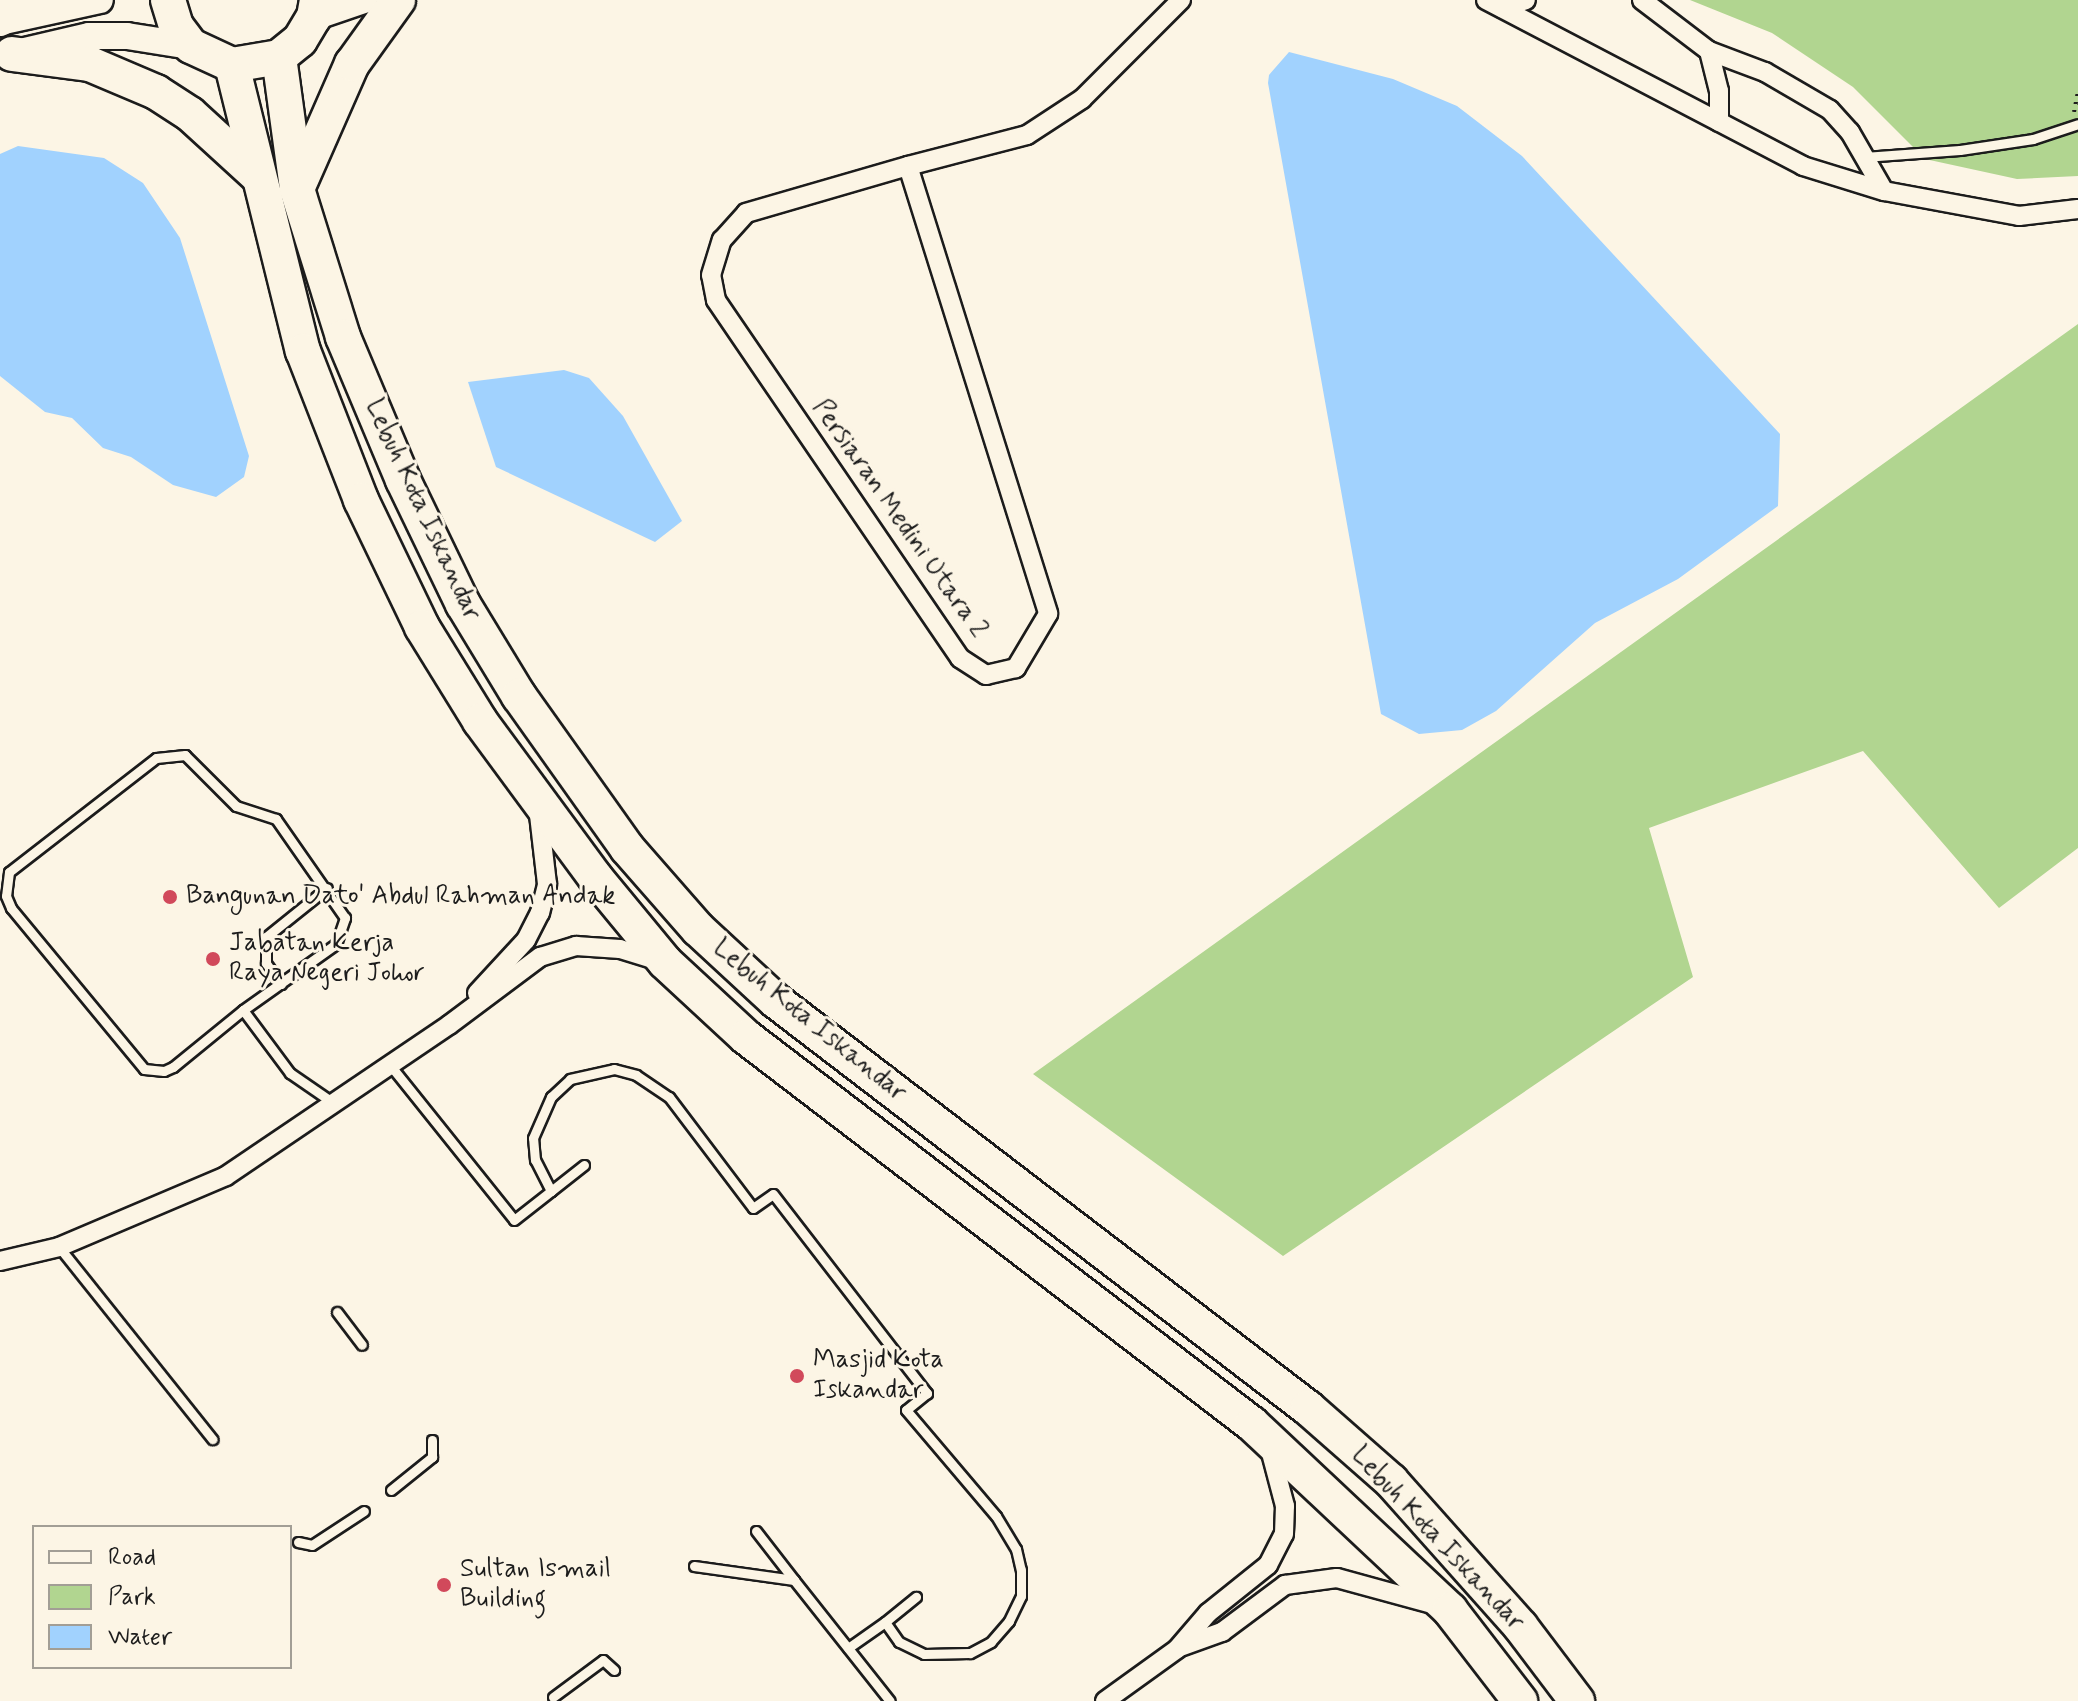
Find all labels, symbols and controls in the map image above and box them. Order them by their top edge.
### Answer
street label: Persiaran Medini Utara 2 [802,390,996,648]
street label: Lebuh Kota Iskandar [357,395,487,625]
place label: Bangunan Dato' Abdul Rahman Andak [186,881,601,913]
marker: Bangunan Dato' Abdul Rahman Andak [161,888,179,906]
place label: Jabatan Kerja Raya Negeri Johor [229,928,428,990]
street label: Lebuh Kota Iskandar [706,934,912,1108]
marker: Jabatan Kerja Raya Negeri Johor [204,950,222,968]
place label: Masjid Kota Iskandar [813,1345,943,1406]
marker: Masjid Kota Iskandar [788,1367,806,1385]
street label: Lebuh Kota Iskandar [1344,1441,1530,1637]
legend [32,1525,292,1669]
text: Road [108,1542,156,1573]
place label: Sultan Ismail Building [460,1554,610,1616]
marker: Sultan Ismail Building [435,1576,453,1594]
text: Park [108,1582,156,1613]
text: Water [108,1622,172,1653]

